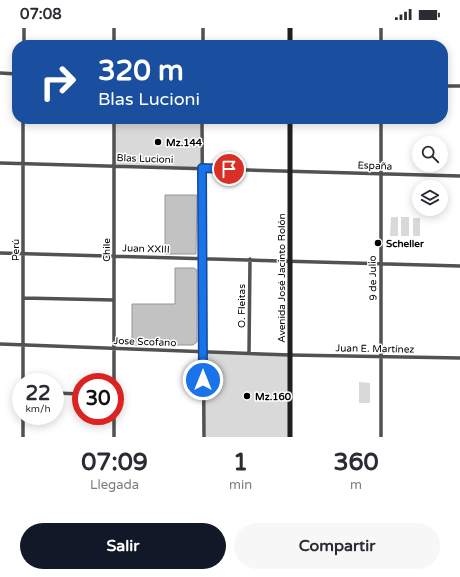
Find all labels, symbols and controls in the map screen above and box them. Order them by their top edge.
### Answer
text: 07:08 [20,5,62,23]
text: 320 m [98,54,184,88]
icon: right [32,56,84,108]
text: Blas Lucioni [98,88,200,110]
map controls [412,136,448,216]
button: search [412,136,448,172]
marker: Mz.144 [153,137,163,147]
place label: Mz.144 [166,137,203,149]
street label: Blas Lucioni [116,152,174,166]
pin [212,152,246,186]
icon: arrive [218,158,240,180]
street label: España [357,159,393,173]
button: layers [412,180,448,216]
street label: Avenida José Jacinto Rolón [276,213,288,343]
street label: Chile [101,238,113,262]
marker: Scheller [373,238,383,248]
place label: Scheller [386,238,424,250]
street label: Perú [10,239,22,261]
street label: Juan XXIII [122,242,170,256]
street label: 9 de Julio [367,255,379,301]
street label: O. Fleitas [236,284,248,328]
street label: Jose Scofano [113,335,177,349]
street label: Juan E. Martínez [335,342,414,356]
position arrow [182,359,224,401]
speed limit sign: 30 [72,373,124,425]
text: 22 [25,382,51,406]
marker: Mz.160 [242,391,252,401]
place label: Mz.160 [255,391,292,403]
text: km/h [25,403,51,415]
text: 07:09 [81,448,148,477]
text: 1 [233,448,248,477]
text: 360 [333,448,379,477]
text: Llegada [90,477,139,493]
text: min [229,477,252,493]
text: m [350,477,362,493]
button: Salir [20,523,226,569]
button: Compartir [234,523,440,569]

